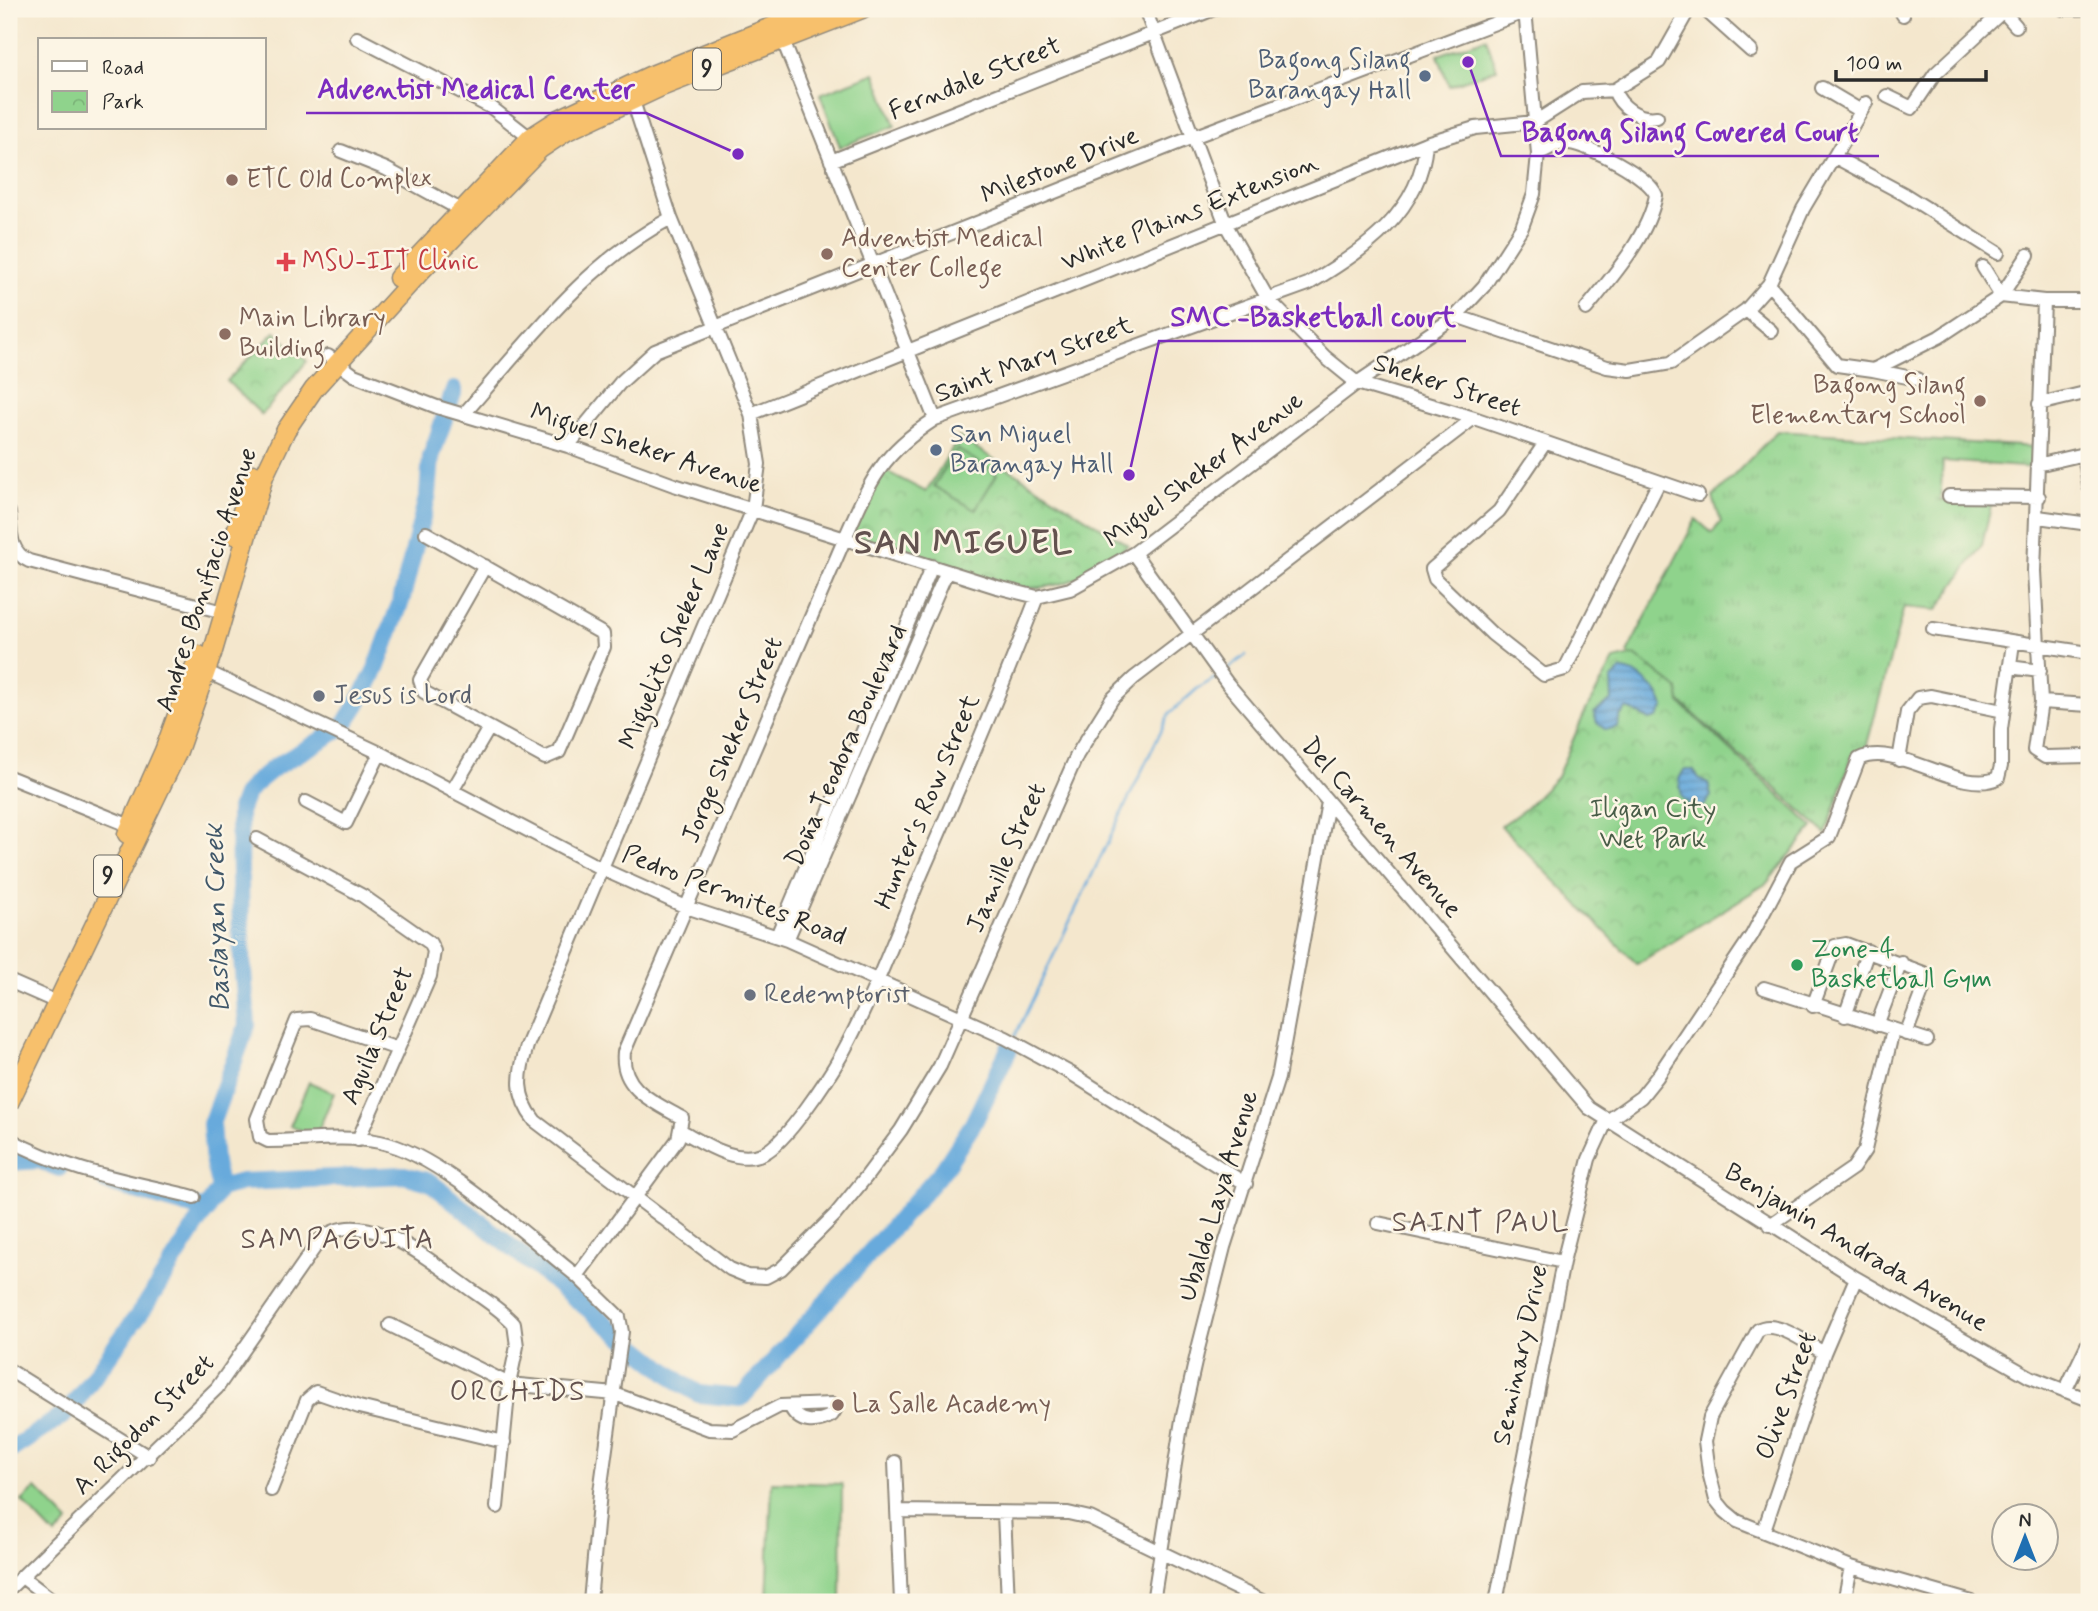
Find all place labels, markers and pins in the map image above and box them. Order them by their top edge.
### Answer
place label: Bagong Silang Barangay Hall [1248,44,1411,108]
callout: Adventist Medical Center [306,64,646,113]
marker: Bagong Silang Barangay Hall [1417,68,1433,84]
callout: Bagong Silang Covered Court [1501,107,1879,156]
place label: ETC Old Complex [246,163,432,197]
marker: ETC Old Complex [224,172,240,188]
place label: Adventist Medical Center College [841,222,1043,289]
place label: MSU-IIT Clinic [302,245,479,279]
marker: Adventist Medical Center College [819,246,835,262]
marker: MSU-IIT Clinic [276,252,296,272]
callout: SMC -Basketball court [1159,292,1466,341]
place label: Main Library Building [239,302,386,369]
marker: Main Library Building [217,326,233,342]
place label: Bagong Silang Elementary School [1750,369,1966,433]
marker: Bagong Silang Elementary School [1972,393,1988,409]
place label: San Miguel Barangay Hall [950,418,1113,482]
marker: San Miguel Barangay Hall [928,442,944,458]
place label: Jesus is Lord [333,679,472,713]
marker: Jesus is Lord [311,688,327,704]
place label: Zone-4 Basketball Gym [1811,933,1992,997]
marker: Zone-4 Basketball Gym [1789,957,1805,973]
place label: Redemptorist [764,978,910,1012]
marker: Redemptorist [742,987,758,1003]
place label: La Salle Academy [852,1388,1051,1422]
marker: La Salle Academy [830,1397,846,1413]

